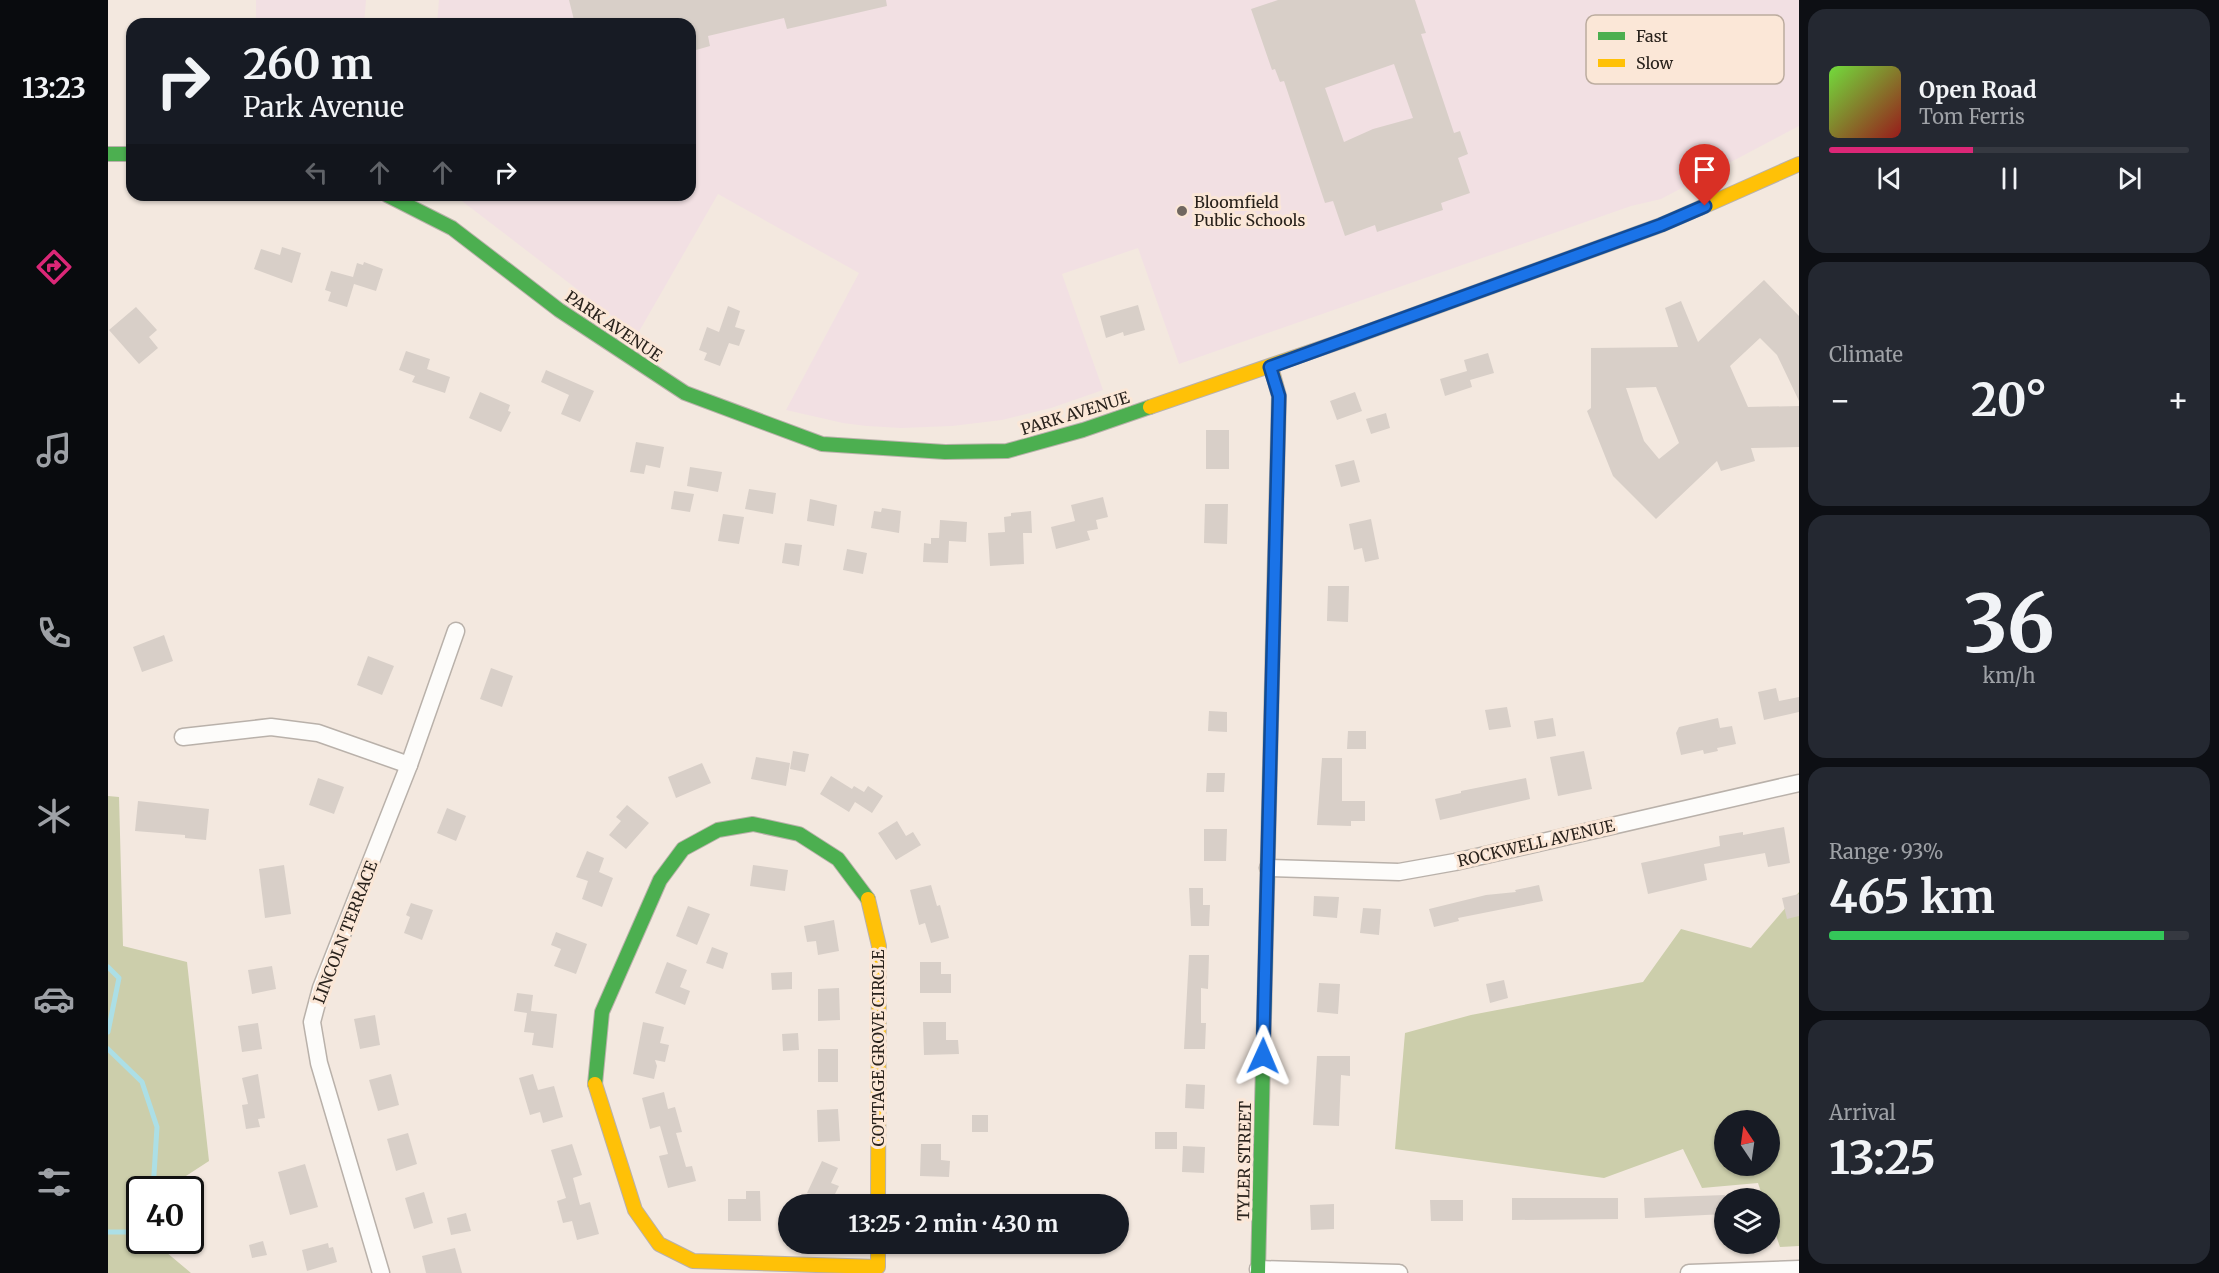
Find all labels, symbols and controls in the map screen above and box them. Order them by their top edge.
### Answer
legend [1586,15,1784,84]
text: Fast [1636,26,1669,46]
text: 260 m [243,38,373,90]
icon: right [144,42,222,120]
text: Slow [1636,53,1674,73]
text: 13:23 [22,71,86,105]
text: Open Road [1919,76,2037,104]
text: Park Avenue [243,90,404,124]
text: Tom Ferris [1919,104,2025,129]
pin [1679,144,1730,206]
icon: arrive [1688,153,1721,186]
icon: left [300,156,333,189]
icon: ahead [363,156,396,189]
icon: ahead [426,156,459,189]
icon: right [489,156,522,189]
icon: previous [1873,162,1906,195]
icon: pause [1993,162,2026,195]
icon: next [2113,162,2146,195]
place label: Bloomfield Public Schools [1194,192,1306,230]
marker: Bloomfield Public Schools [1175,204,1189,218]
icon: directions [33,246,75,288]
street label: PARK AVENUE [562,286,667,366]
text: Climate [1829,342,1903,367]
text: 20° [1971,372,2047,428]
text: − [1829,380,1851,421]
text: + [2167,380,2189,421]
street label: PARK AVENUE [1018,387,1132,439]
icon: music [33,429,75,471]
text: 36 [1963,575,2055,673]
icon: phone [33,612,75,654]
text: km/h [1983,663,2035,688]
icon: climate [33,795,75,837]
street label: ROCKWELL AVENUE [1455,815,1617,871]
text: Range · 93% [1829,839,1944,864]
street label: LINCOLN TERRACE [309,857,382,1006]
text: 465 km [1829,869,1995,925]
street label: COTTAGE GROVE CIRCLE [868,949,888,1146]
icon: car [33,978,75,1020]
position arrow [1231,1024,1295,1088]
text: Arrival [1829,1100,1896,1125]
street label: TYLER STREET [1233,1101,1255,1221]
north arrow [1714,1110,1780,1176]
map controls [1714,1110,1780,1254]
text: 13:25 [1829,1130,1936,1186]
icon: filters [33,1161,75,1203]
speed limit sign: 40 [126,1176,204,1254]
button: layers [1714,1188,1780,1254]
text: 13:25 · 2 min · 430 m [848,1210,1059,1238]

